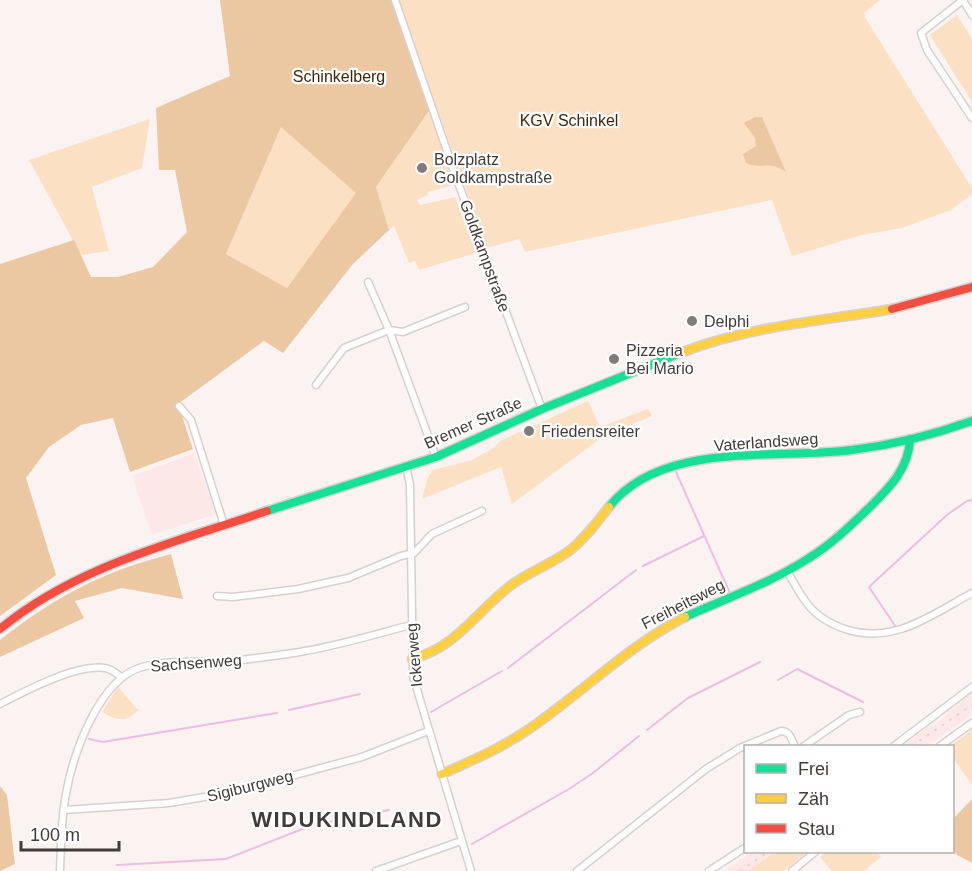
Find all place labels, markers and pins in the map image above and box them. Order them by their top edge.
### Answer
place label: Bolzplatz Goldkampstraße [434,151,552,186]
marker: Bolzplatz Goldkampstraße [415,161,429,175]
place label: Delphi [704,313,749,330]
marker: Delphi [685,314,699,328]
place label: Pizzeria Bei Mario [626,342,694,377]
marker: Pizzeria Bei Mario [607,352,621,366]
place label: Friedensreiter [541,423,640,440]
marker: Friedensreiter [522,424,536,438]

